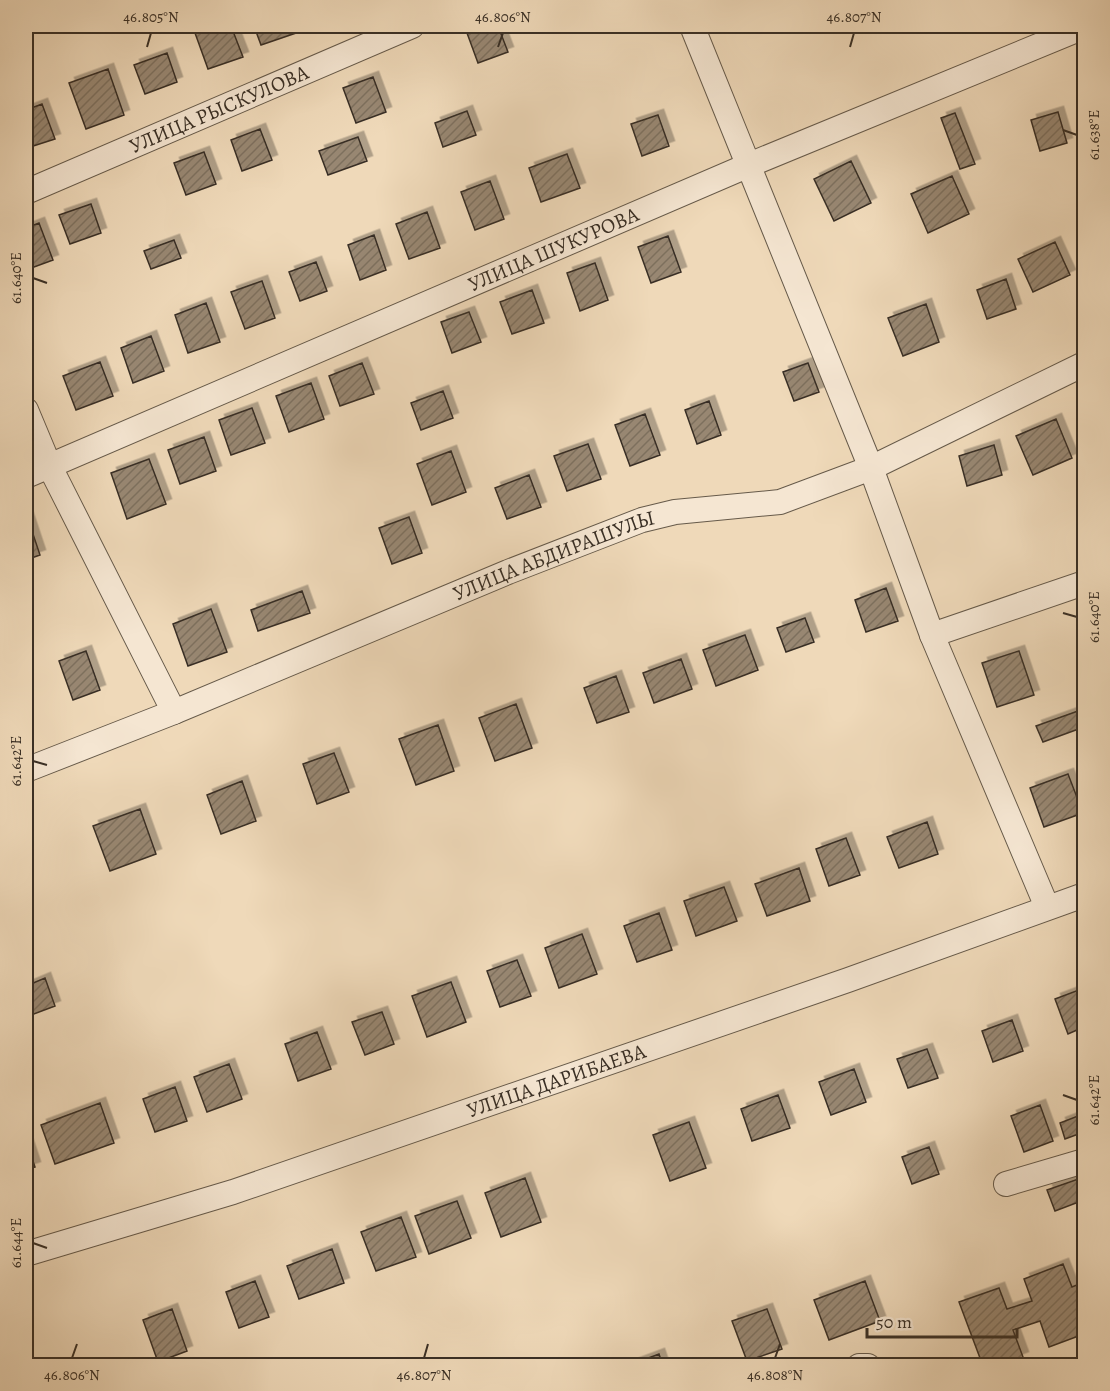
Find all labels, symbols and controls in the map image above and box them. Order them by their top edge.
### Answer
text: 46.805°N [123,7,179,27]
text: 46.806°N [475,7,531,27]
text: 46.807°N [826,7,882,27]
street label: УЛИЦА РЫСКУЛОВА [125,58,313,160]
text: 61.638°E [1084,110,1104,160]
street label: УЛИЦА ШУКУРОВА [464,200,644,298]
text: 61.640°E [6,252,26,304]
street label: УЛИЦА АБДИРАШУЛЫ [449,503,657,607]
text: 61.640°E [1084,591,1104,643]
text: 61.642°E [6,736,26,786]
street label: УЛИЦА ДАРИБАЕВА [463,1037,650,1124]
text: 61.642°E [1084,1075,1104,1125]
text: 61.644°E [6,1218,26,1268]
scale bar [867,1301,1017,1339]
text: 50 m [876,1310,912,1334]
text: 46.806°N [44,1365,100,1385]
text: 46.807°N [396,1365,452,1385]
text: 46.808°N [747,1365,803,1385]

